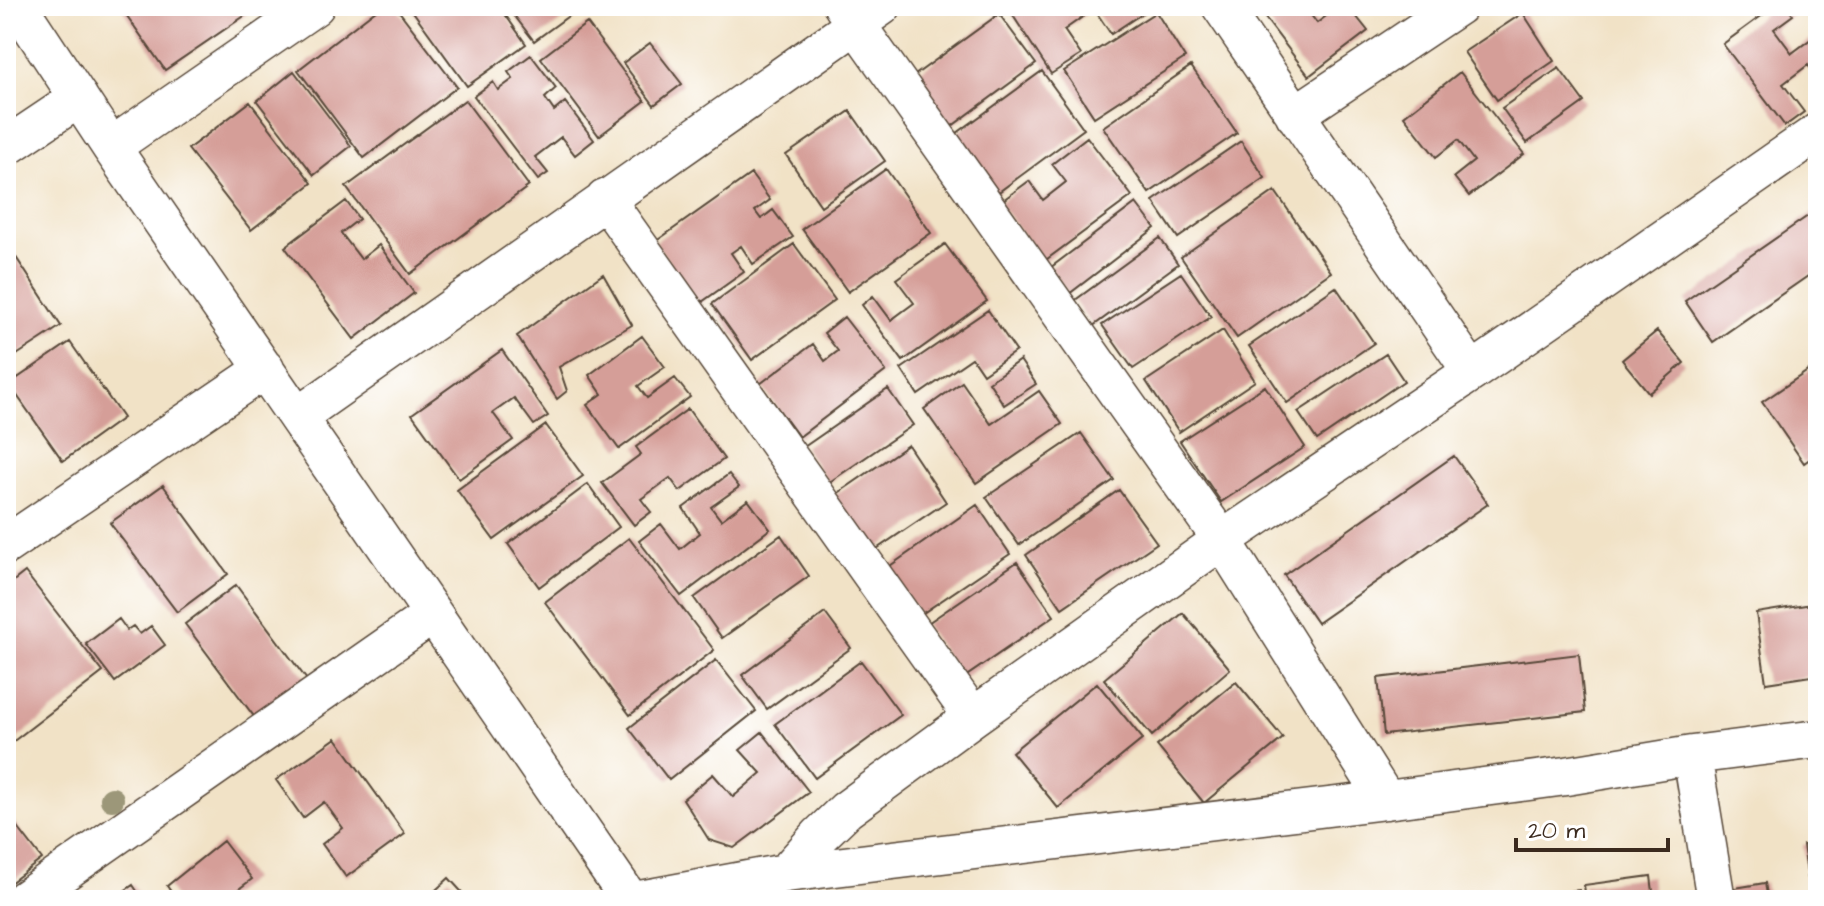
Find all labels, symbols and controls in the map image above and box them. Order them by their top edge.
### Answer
scale bar [1516,802,1668,852]
text: 20 m [1528,814,1585,848]

